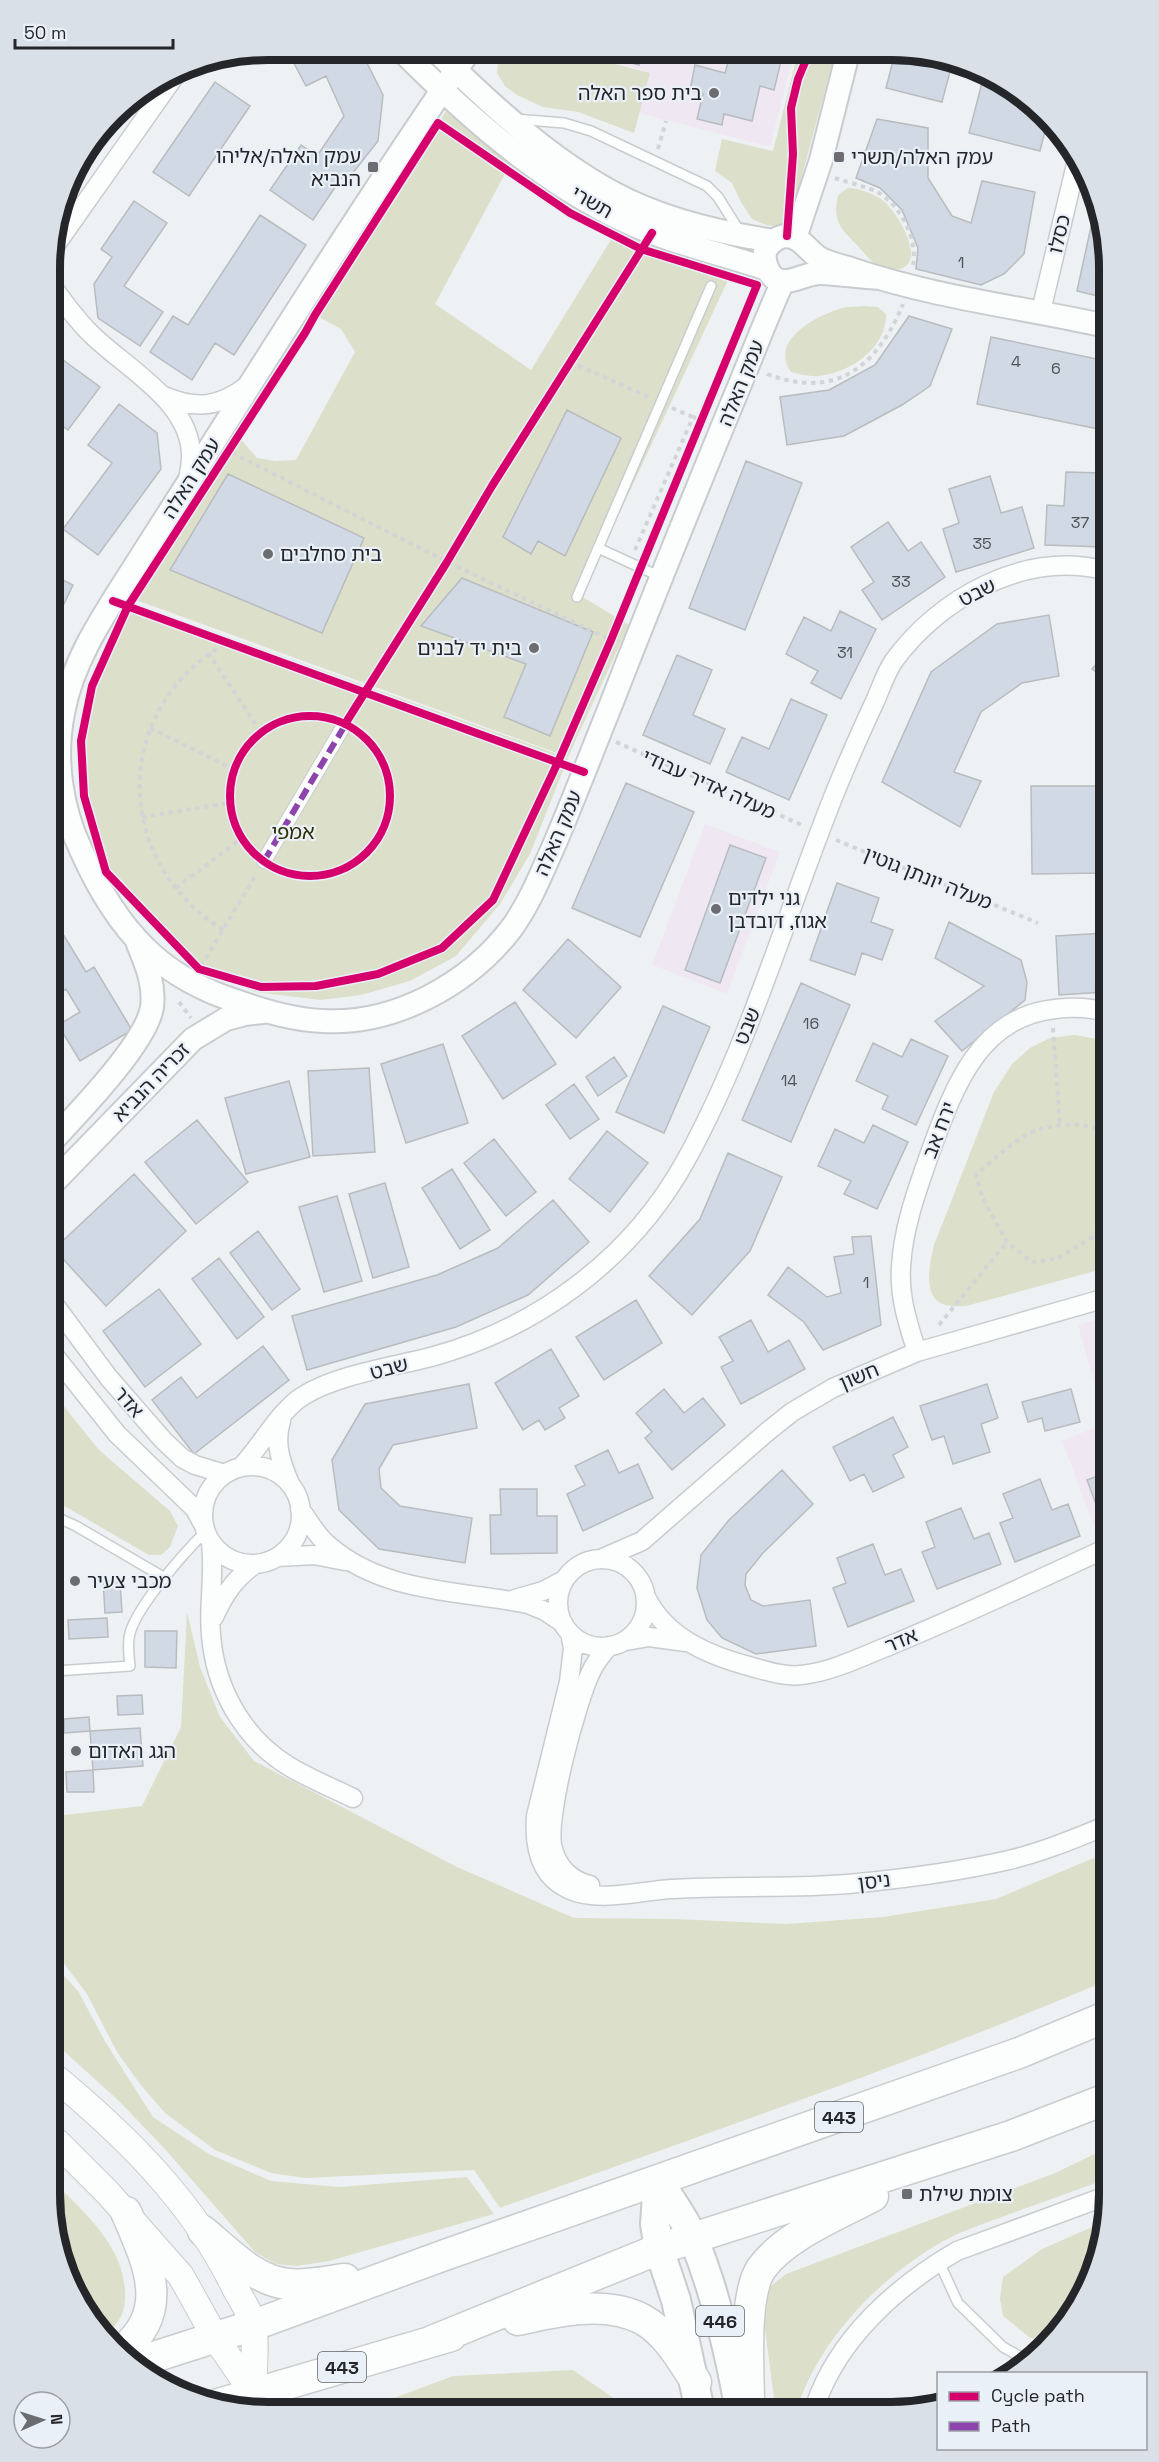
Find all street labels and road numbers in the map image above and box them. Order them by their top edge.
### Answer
street label: תשרי [566,180,618,224]
street label: כסלו [1042,212,1076,256]
street label: עמק האלה [712,336,770,430]
street label: עמק האלה [156,433,226,523]
street label: שבט [954,572,1000,612]
street label: מעלה אדיר עבודי [638,743,780,825]
street label: עמק האלה [528,786,588,880]
street label: מעלה יונתן גוטין [860,840,996,916]
street label: שבט [728,1003,766,1049]
street label: זכריה הנביא [107,1037,195,1127]
street label: ירח אב [916,1098,962,1162]
street label: שבט [367,1350,411,1386]
street label: חשון [835,1356,883,1396]
street label: אדר [108,1381,150,1423]
street label: אדר [881,1622,921,1658]
street label: ניסן [856,1866,892,1896]
road number: 443 [815,2102,863,2132]
road number: 446 [696,2306,744,2336]
road number: 443 [318,2352,366,2382]

